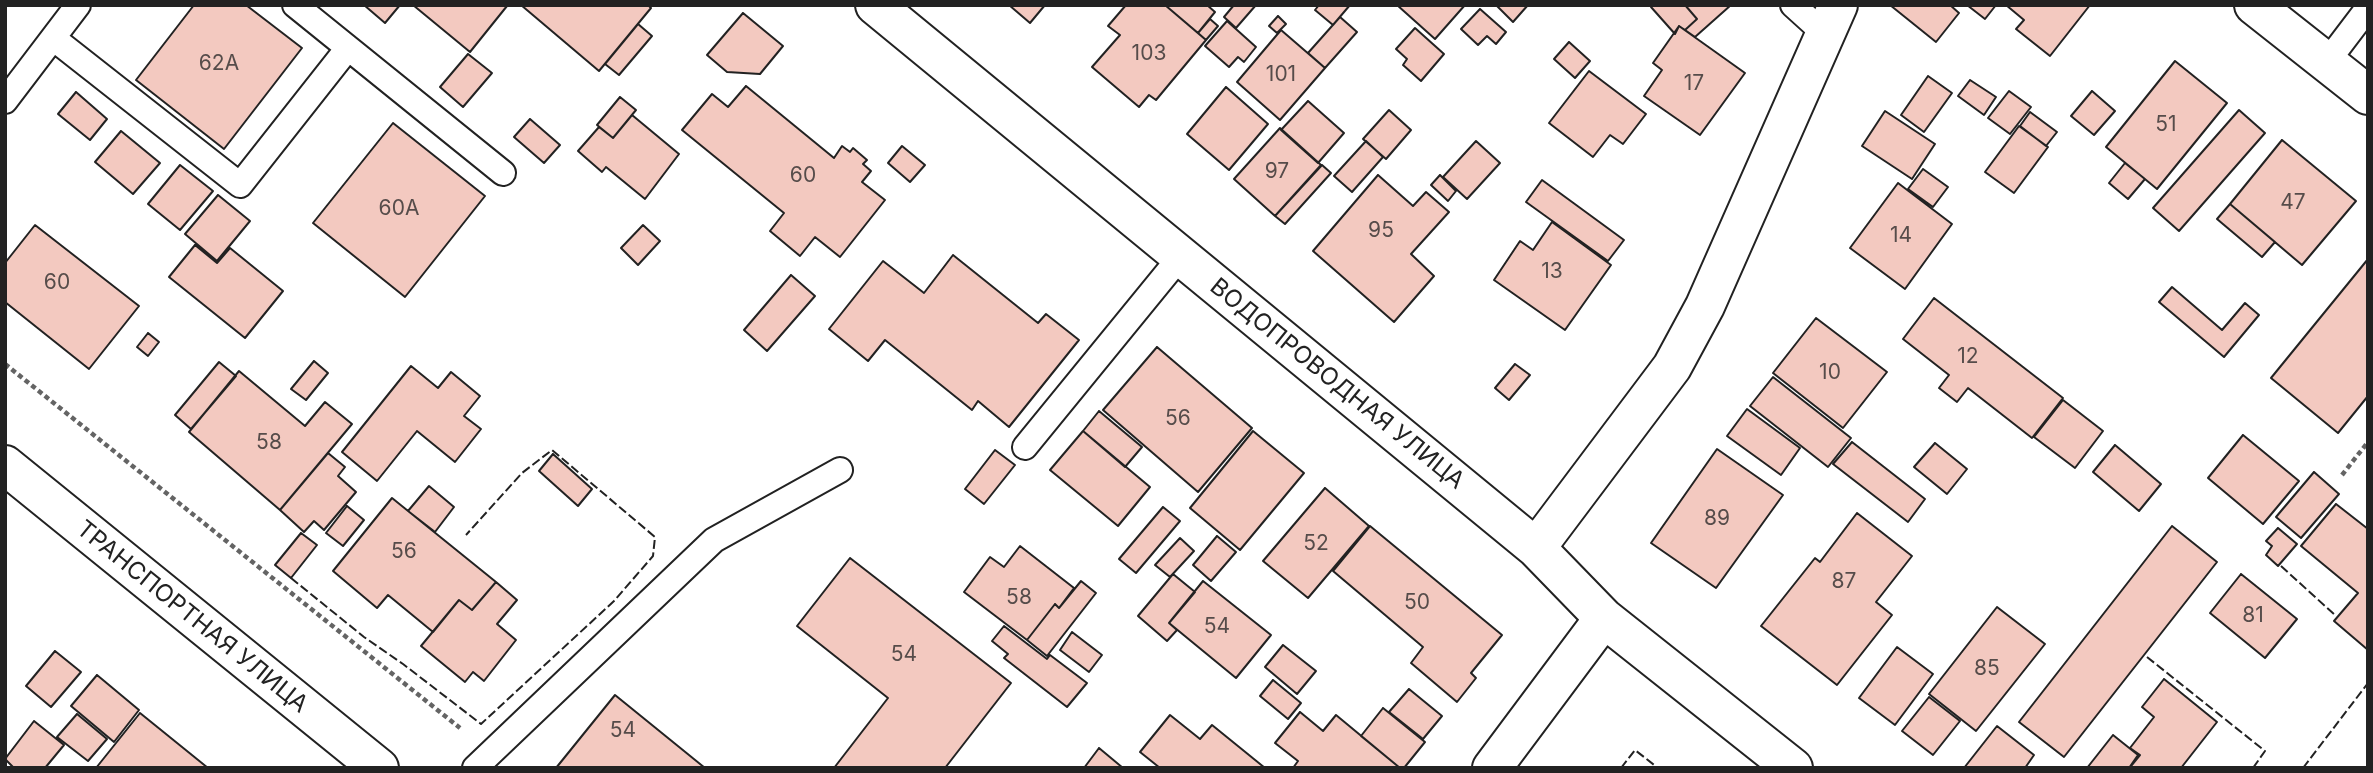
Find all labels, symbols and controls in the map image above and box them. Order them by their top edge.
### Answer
house number: 103 [1132,41,1166,67]
house number: 62А [199,51,239,77]
house number: 101 [1266,62,1296,88]
house number: 17 [1684,71,1704,97]
house number: 51 [2155,112,2177,138]
house number: 97 [1265,159,1289,185]
house number: 60 [790,163,816,189]
house number: 47 [2280,190,2306,216]
house number: 60А [379,196,419,222]
house number: 95 [1368,218,1394,244]
house number: 14 [1890,223,1912,249]
house number: 13 [1541,259,1563,285]
house number: 60 [44,270,70,296]
street label: ВОДОПРОВОДНАЯ УЛИЦА [1204,272,1470,496]
house number: 12 [1957,344,1979,370]
house number: 10 [1819,360,1841,386]
house number: 56 [1165,406,1191,432]
house number: 58 [256,430,282,456]
house number: 89 [1704,506,1730,532]
street label: ТРАНСПОРТНАЯ УЛИЦА [70,515,314,719]
house number: 52 [1303,531,1329,557]
house number: 56 [391,539,417,565]
house number: 87 [1832,569,1856,595]
house number: 58 [1006,585,1032,611]
house number: 50 [1404,590,1430,616]
house number: 81 [2242,603,2264,629]
house number: 54 [1204,614,1230,640]
house number: 54 [891,642,917,668]
house number: 85 [1974,656,2000,682]
house number: 54 [610,718,636,744]

